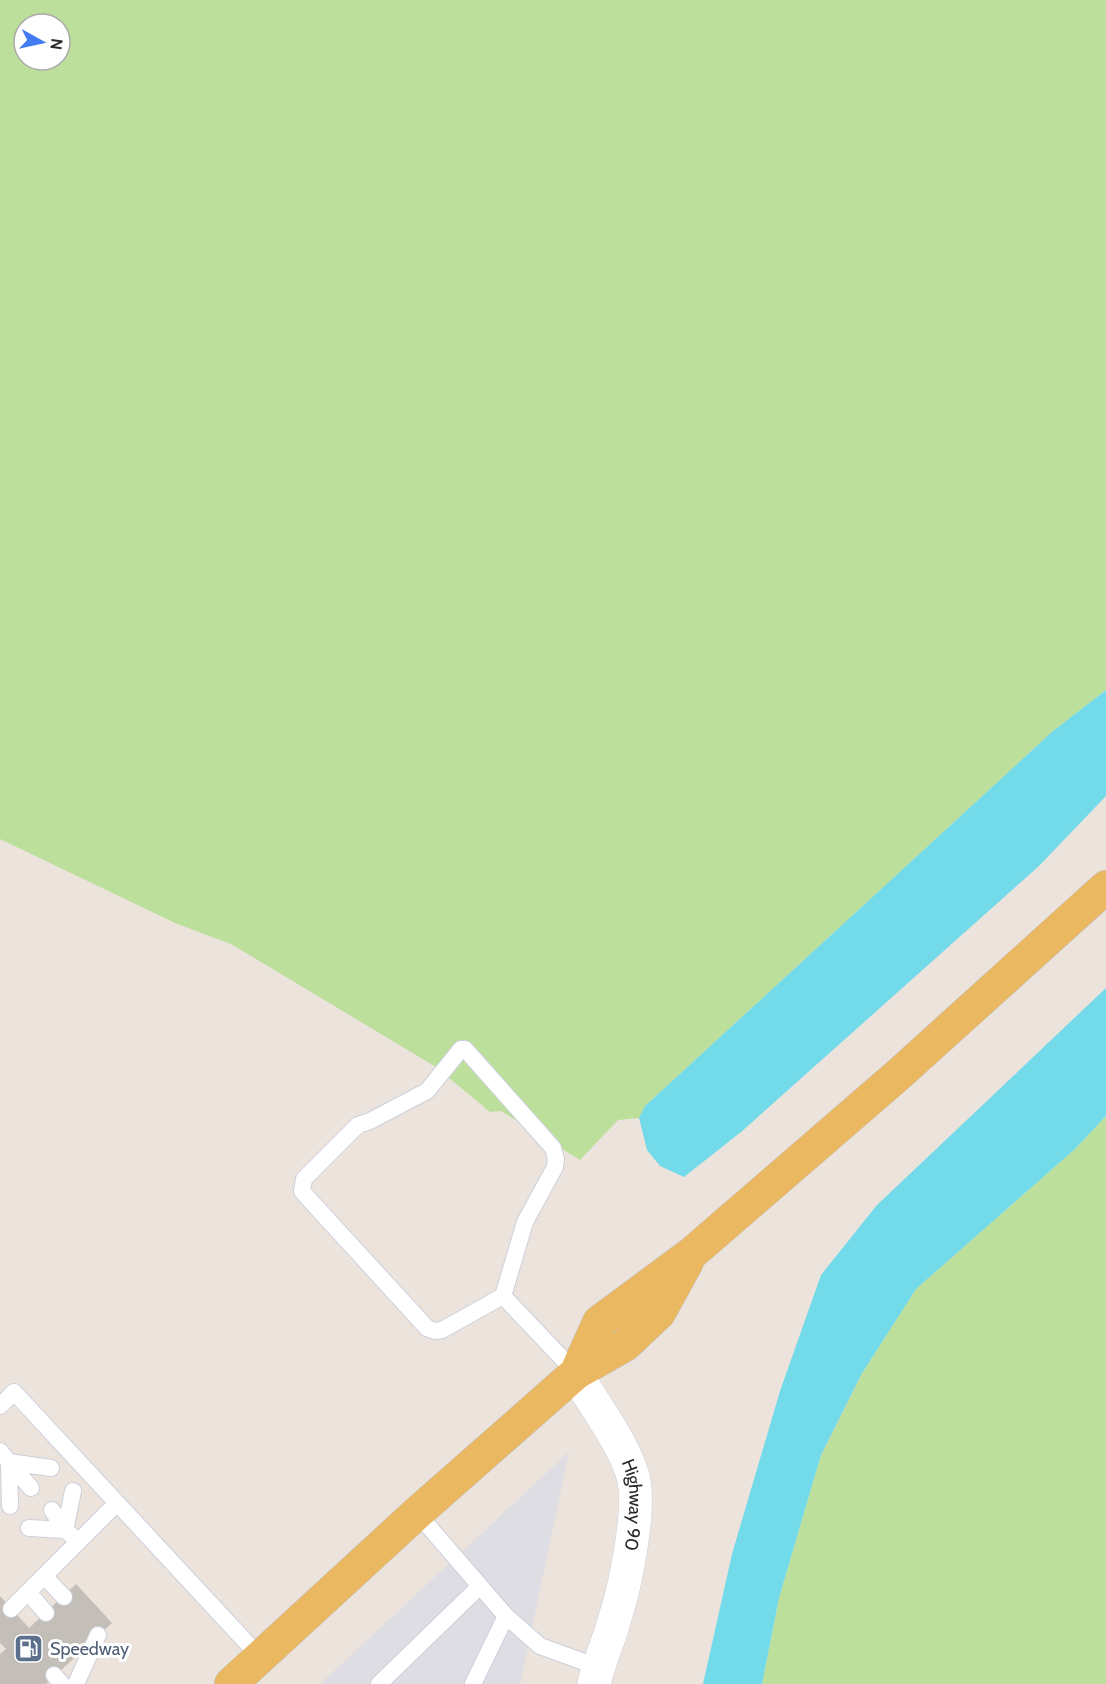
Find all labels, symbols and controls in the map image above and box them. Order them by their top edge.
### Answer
north arrow [12,12,72,72]
text: N [46,37,67,51]
street label: Highway 90 [617,1456,646,1552]
fuel station icon: Speedway [13,1633,45,1665]
place label: Speedway [50,1638,129,1660]

